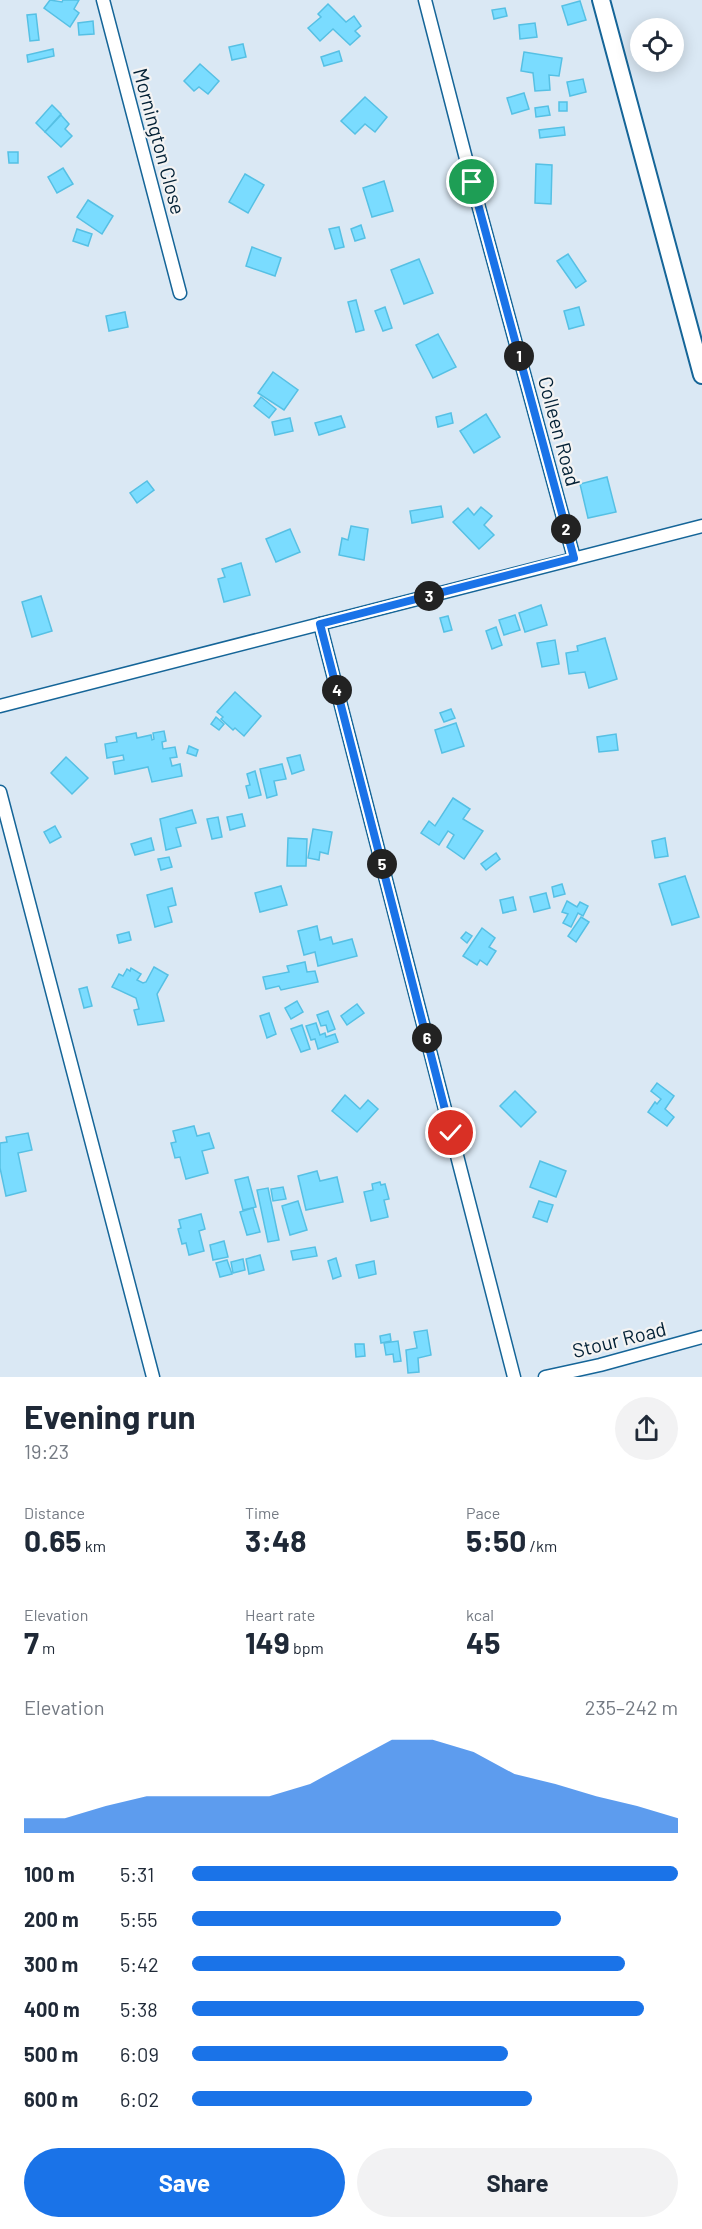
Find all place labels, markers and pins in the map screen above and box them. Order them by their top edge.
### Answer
pin [446,156,497,207]
pin: 1 [504,341,534,371]
pin: 2 [551,514,581,544]
pin: 3 [414,581,444,611]
pin: 4 [322,675,352,705]
pin: 5 [367,849,397,879]
pin: 6 [412,1023,442,1053]
pin [425,1107,476,1158]

